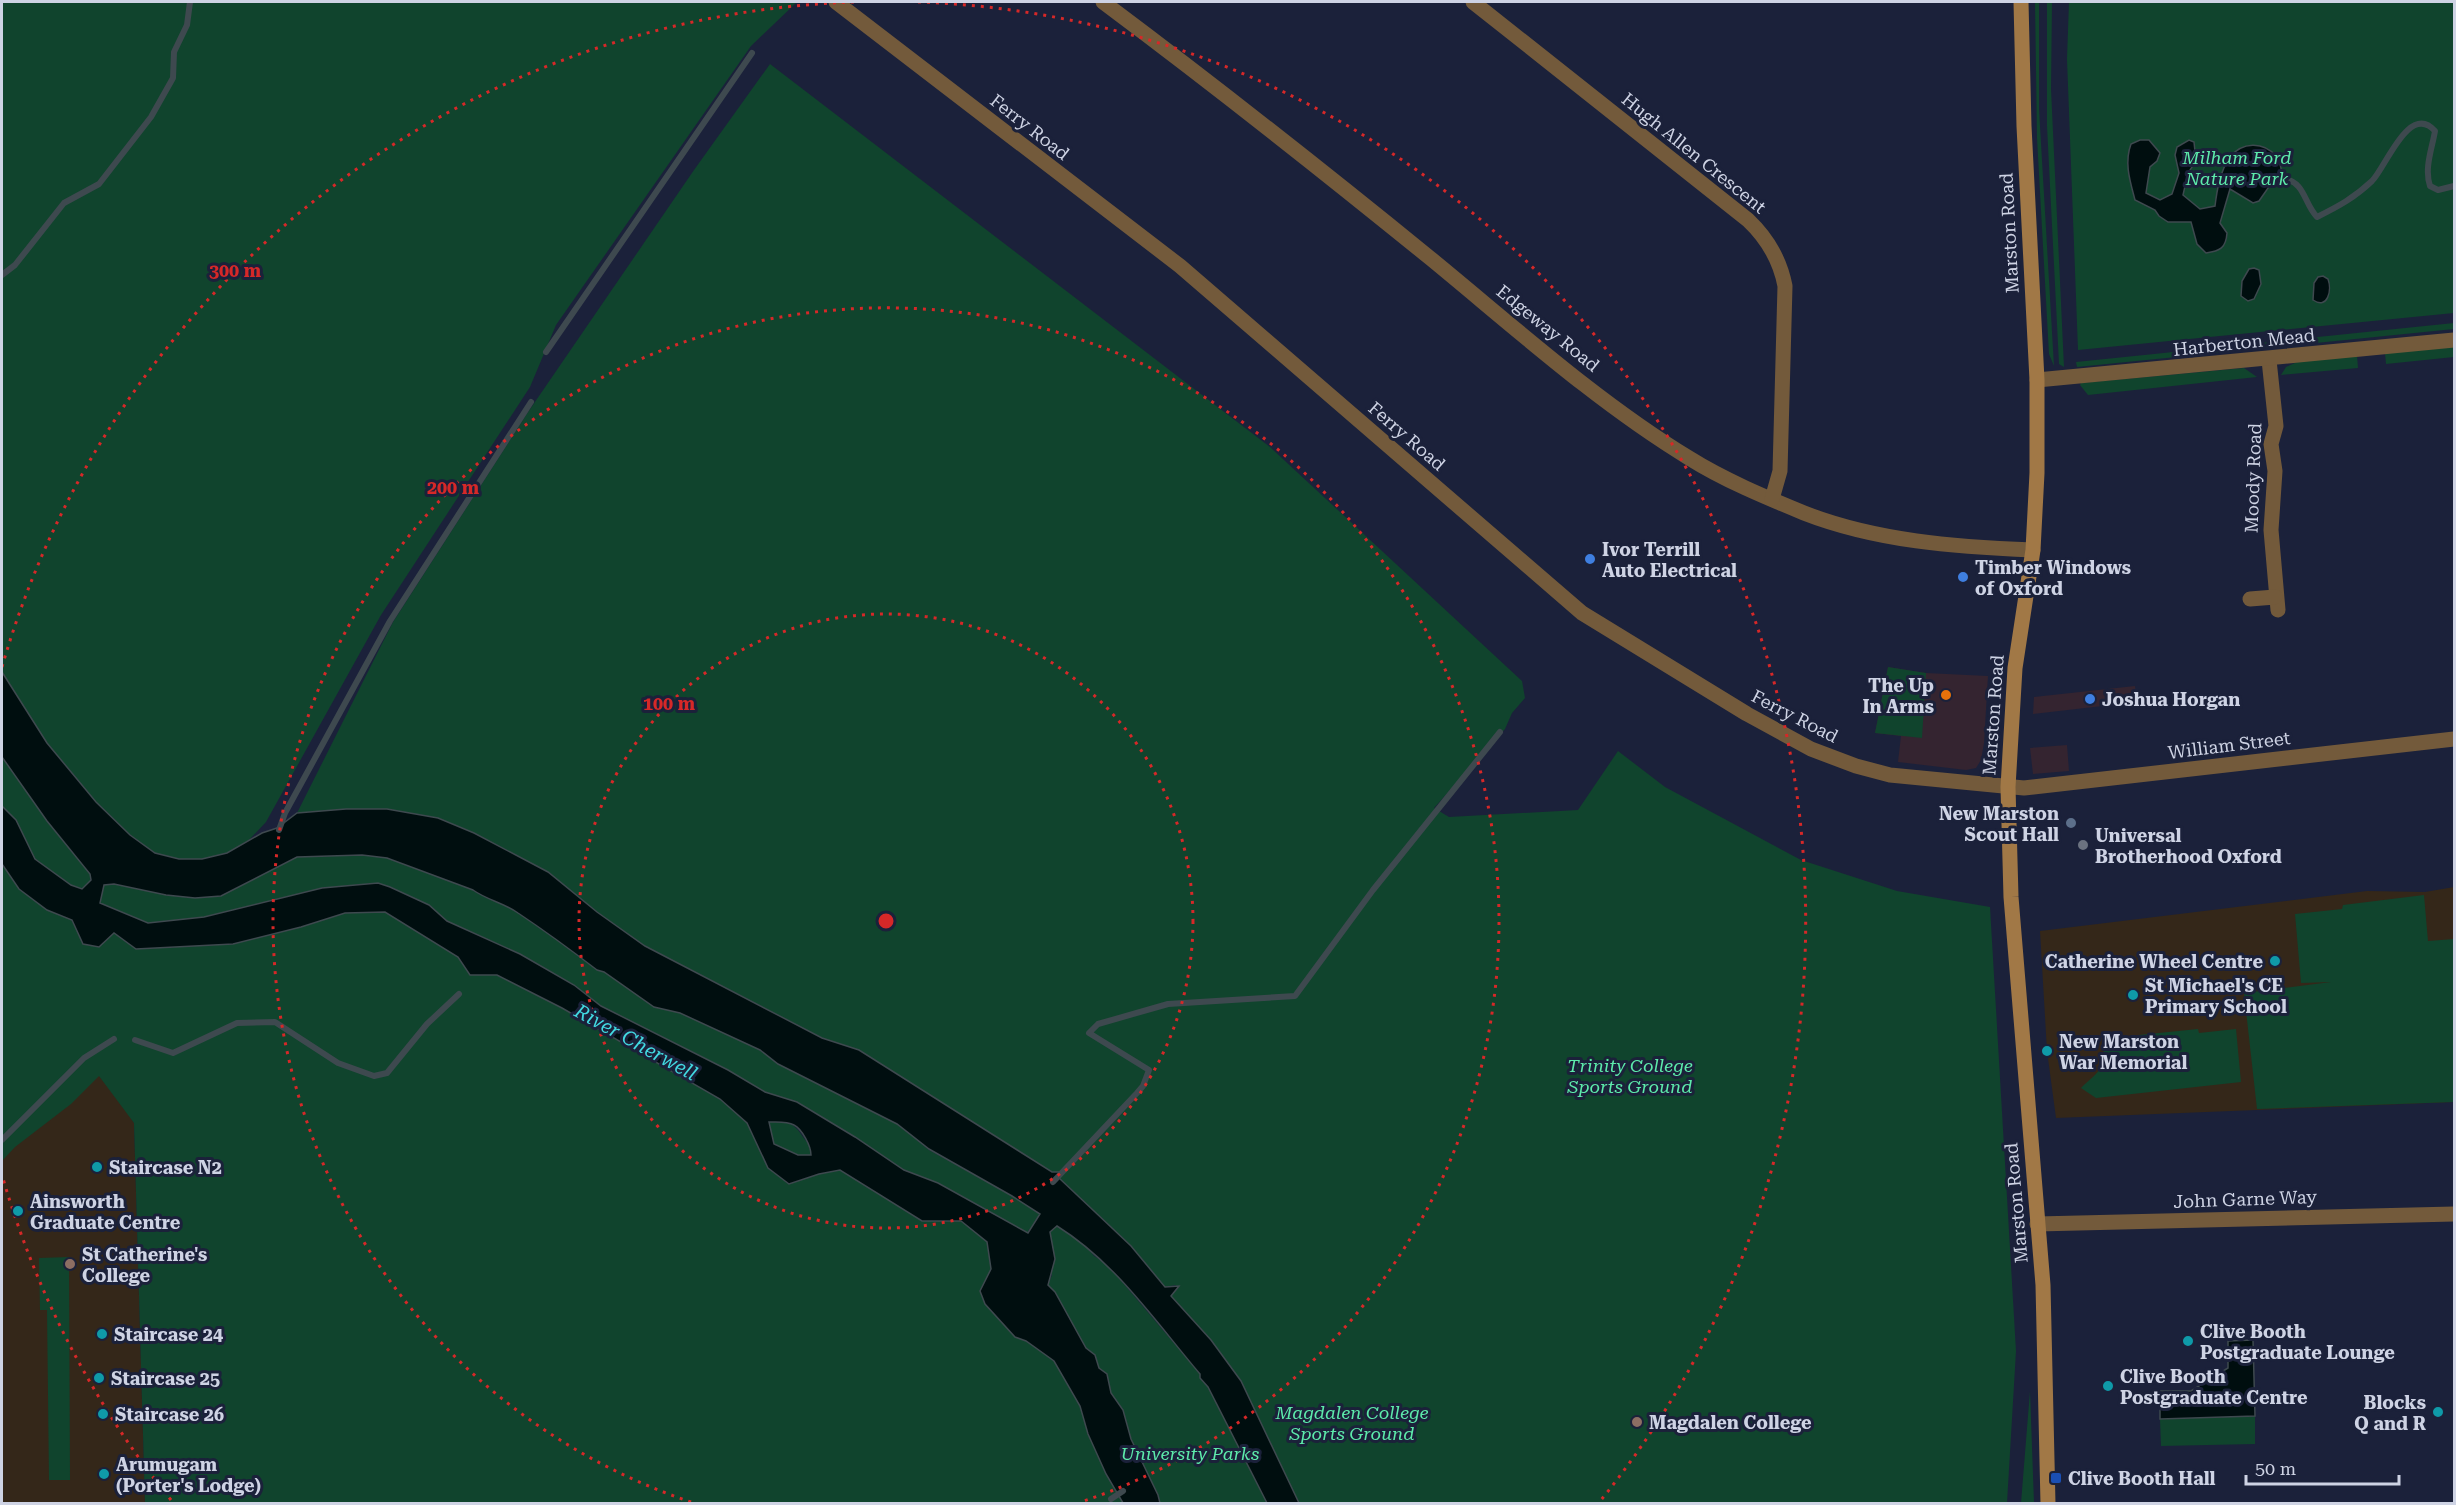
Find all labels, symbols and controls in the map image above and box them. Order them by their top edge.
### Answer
street label: Hugh Allen Crescent [1618,88,1771,218]
street label: Ferry Road [986,90,1074,165]
park label: Milham Ford Nature Park [2182,147,2292,189]
street label: Marston Road [1995,172,2023,294]
text: 300 m [209,260,262,281]
street label: Edgeway Road [1492,280,1604,376]
street label: Harberton Mead [2172,324,2317,360]
street label: Ferry Road [1364,397,1450,475]
street label: Moody Road [2241,422,2265,533]
text: 200 m [427,477,480,498]
place label: Ivor Terrill Auto Electrical [1602,539,1737,581]
marker: Ivor Terrill Auto Electrical [1583,552,1597,566]
place label: Timber Windows of Oxford [1975,557,2131,599]
marker: Timber Windows of Oxford [1956,570,1970,584]
street label: Marston Road [1978,654,2008,776]
place label: The Up In Arms [1862,675,1934,717]
street label: Ferry Road [1748,685,1842,747]
marker: The Up In Arms [1939,688,1953,702]
place label: Joshua Horgan [2102,689,2240,710]
marker: Joshua Horgan [2083,692,2097,706]
text: 100 m [643,693,696,714]
street label: William Street [2167,727,2292,763]
place label: New Marston Scout Hall [1939,803,2059,845]
marker: New Marston Scout Hall [2064,816,2078,830]
place label: Universal Brotherhood Oxford [2095,825,2282,867]
marker: Universal Brotherhood Oxford [2076,838,2090,852]
centre of rings [876,911,896,931]
place label: Catherine Wheel Centre [2045,951,2263,972]
marker: Catherine Wheel Centre [2268,954,2282,968]
place label: St Michael's CE Primary School [2145,975,2287,1017]
marker: St Michael's CE Primary School [2126,988,2140,1002]
water label: River Cherwell [570,998,701,1085]
place label: New Marston War Memorial [2059,1031,2187,1073]
marker: New Marston War Memorial [2040,1044,2054,1058]
park label: Trinity College Sports Ground [1567,1055,1693,1097]
street label: Marston Road [2000,1142,2032,1264]
place label: Staircase N2 [109,1157,222,1178]
marker: Staircase N2 [90,1160,104,1174]
street label: John Garne Way [2173,1186,2318,1212]
place label: Ainsworth Graduate Centre [30,1191,181,1233]
marker: Ainsworth Graduate Centre [11,1204,25,1218]
place label: St Catherine's College [82,1244,207,1286]
marker: St Catherine's College [63,1257,77,1271]
place label: Clive Booth Postgraduate Lounge [2200,1321,2395,1363]
place label: Staircase 24 [114,1324,223,1345]
marker: Staircase 24 [95,1327,109,1341]
marker: Clive Booth Postgraduate Lounge [2181,1334,2195,1348]
place label: Clive Booth Postgraduate Centre [2120,1366,2308,1408]
place label: Staircase 25 [111,1368,220,1389]
marker: Staircase 25 [92,1371,106,1385]
marker: Clive Booth Postgraduate Centre [2101,1379,2115,1393]
place label: Blocks Q and R [2354,1392,2427,1434]
park label: Magdalen College Sports Ground [1274,1402,1429,1444]
place label: Staircase 26 [115,1404,224,1425]
marker: Blocks Q and R [2431,1405,2445,1419]
marker: Staircase 26 [96,1407,110,1421]
place label: Magdalen College [1649,1412,1812,1433]
marker: Magdalen College [1630,1415,1644,1429]
park label: University Parks [1121,1443,1259,1464]
scale bar [2246,1448,2399,1486]
place label: Arumugam (Porter's Lodge) [116,1454,261,1496]
text: 50 m [2255,1458,2296,1479]
marker: Arumugam (Porter's Lodge) [97,1467,111,1481]
place label: Clive Booth Hall [2068,1468,2216,1489]
marker: Clive Booth Hall [2049,1471,2063,1485]

